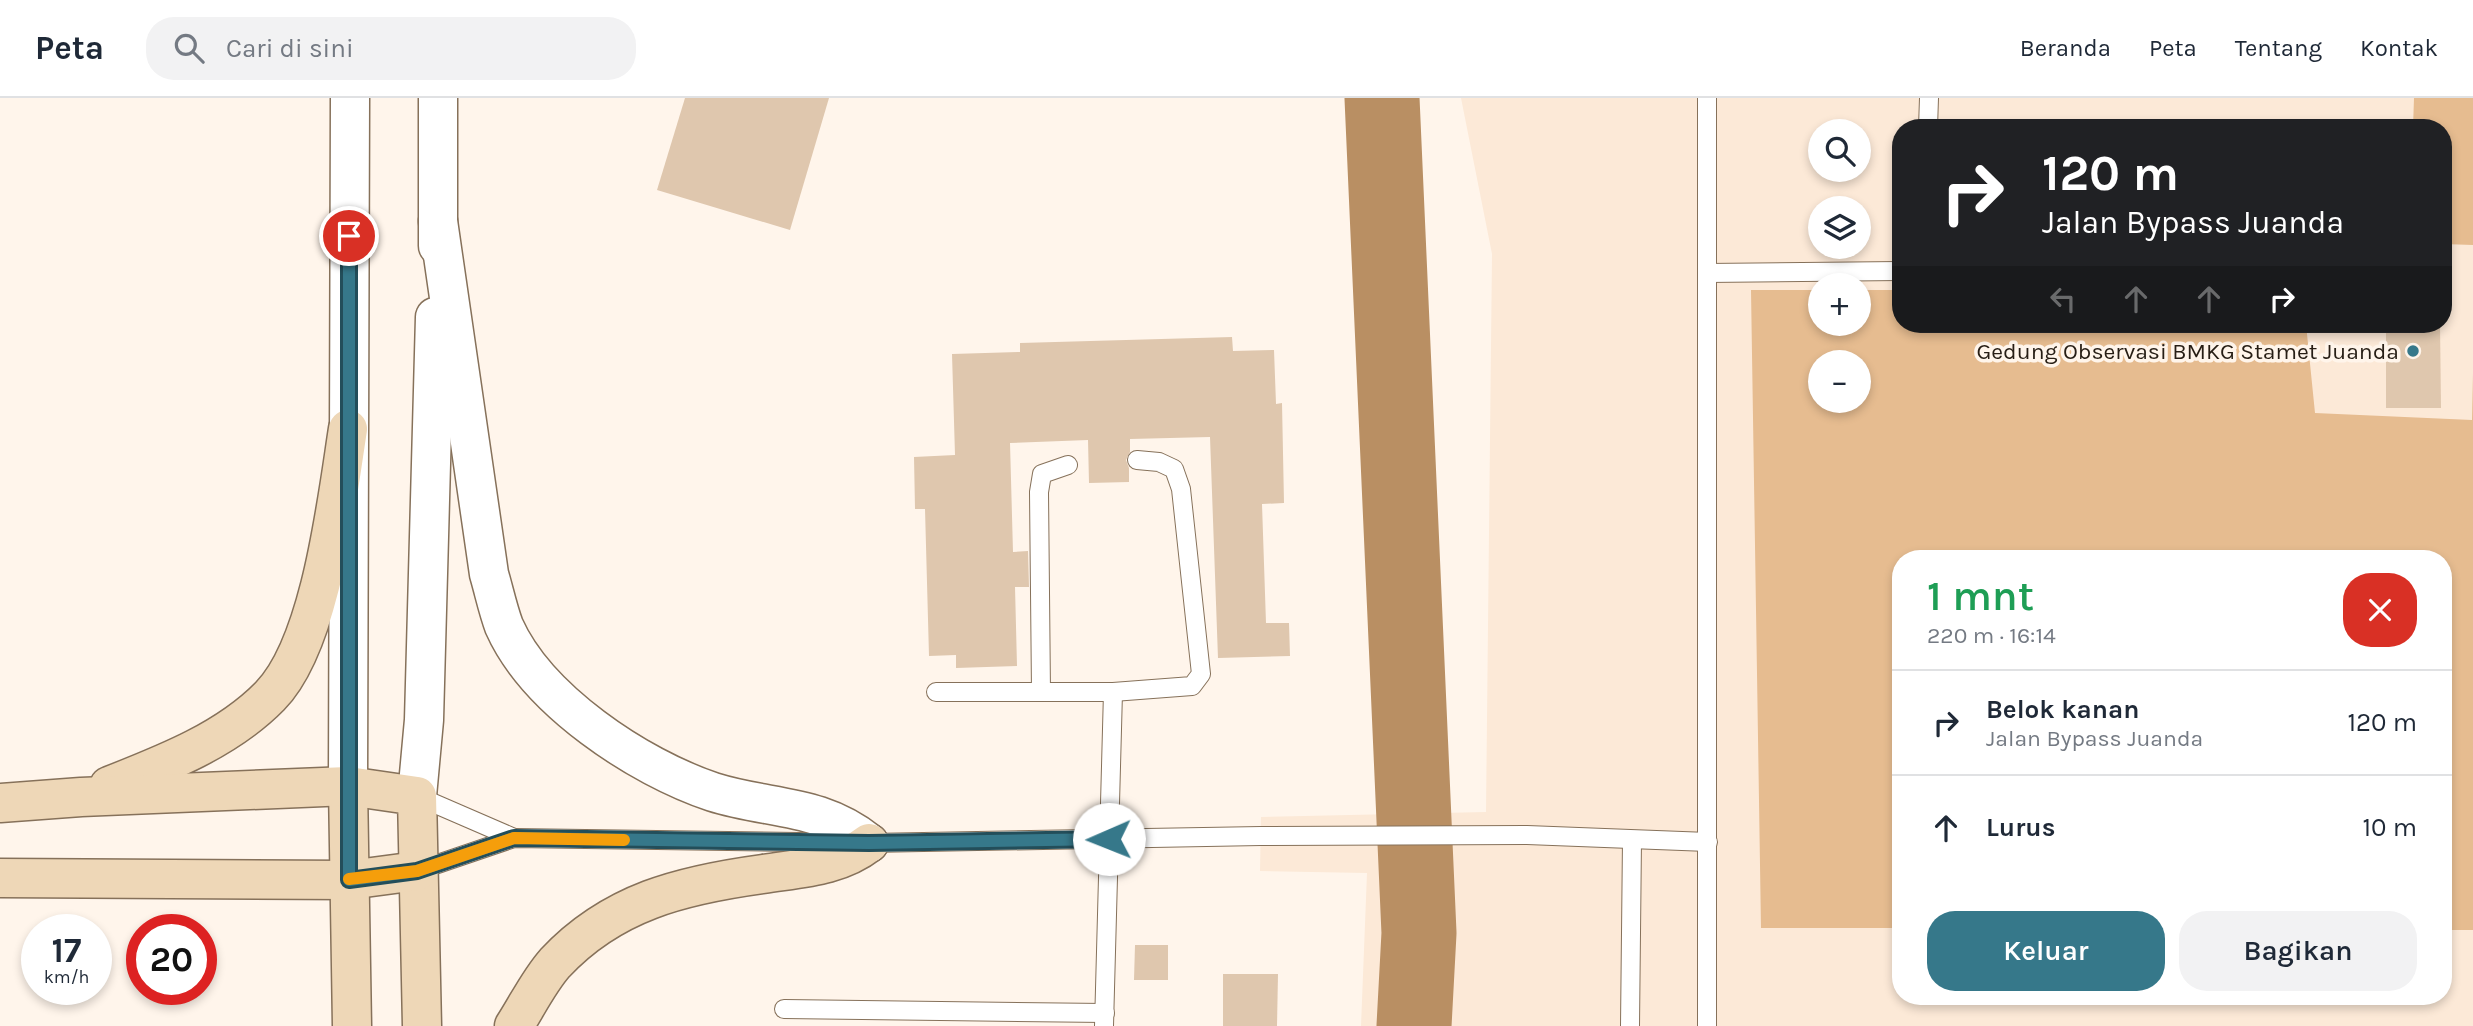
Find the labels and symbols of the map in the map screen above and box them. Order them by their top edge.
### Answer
pin [319,206,379,266]
place label: Gedung Observasi BMKG Stamet Juanda [1976,338,2399,365]
marker: Gedung Observasi BMKG Stamet Juanda [2405,343,2421,359]
position arrow [1072,802,1146,876]
speed limit sign: 20 [126,914,217,1005]

